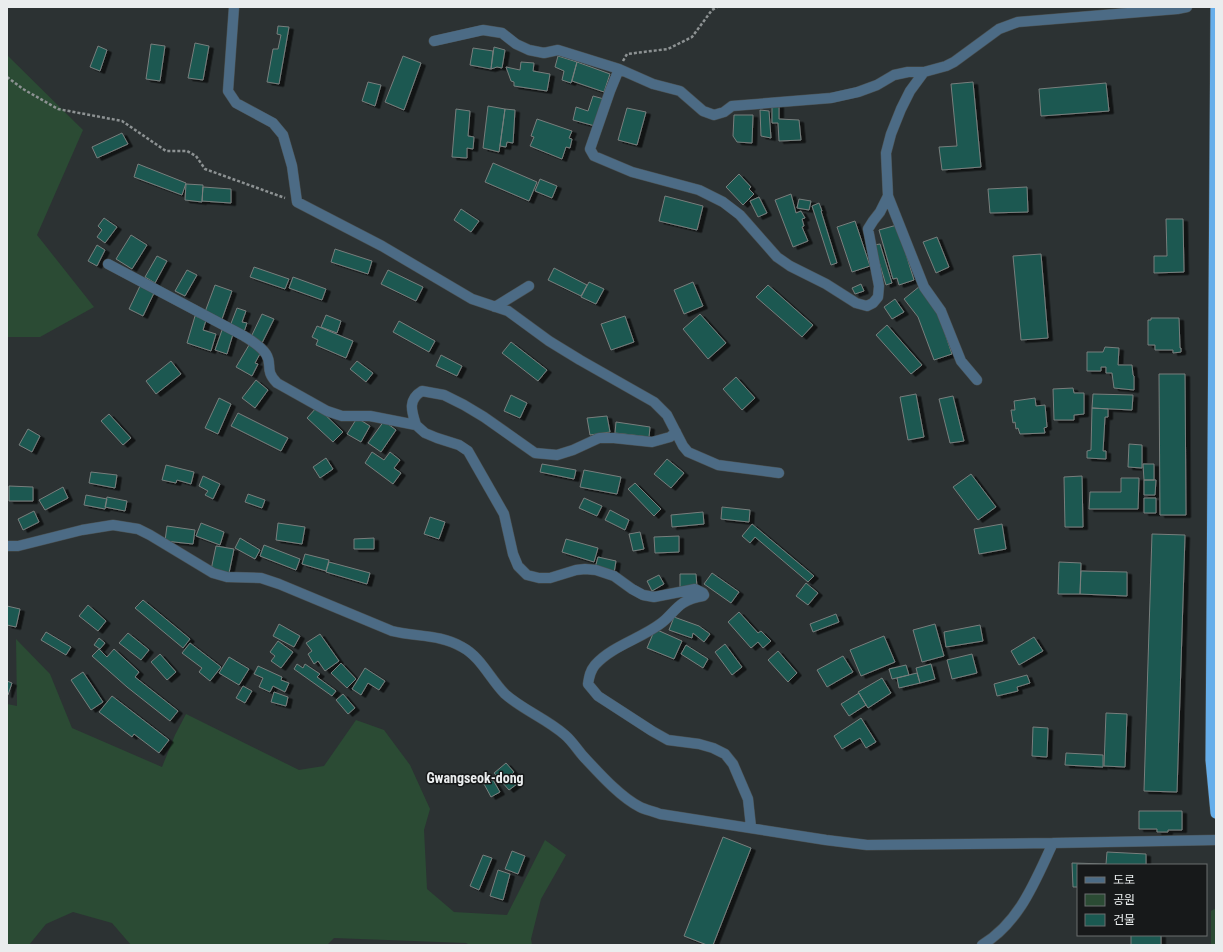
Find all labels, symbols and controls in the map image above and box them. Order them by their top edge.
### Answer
district label: Gwangseok-dong [426,770,524,786]
legend [1077,864,1207,936]
text: 도로 [1113,873,1135,887]
text: 공원 [1113,893,1135,907]
text: 건물 [1113,913,1135,927]

